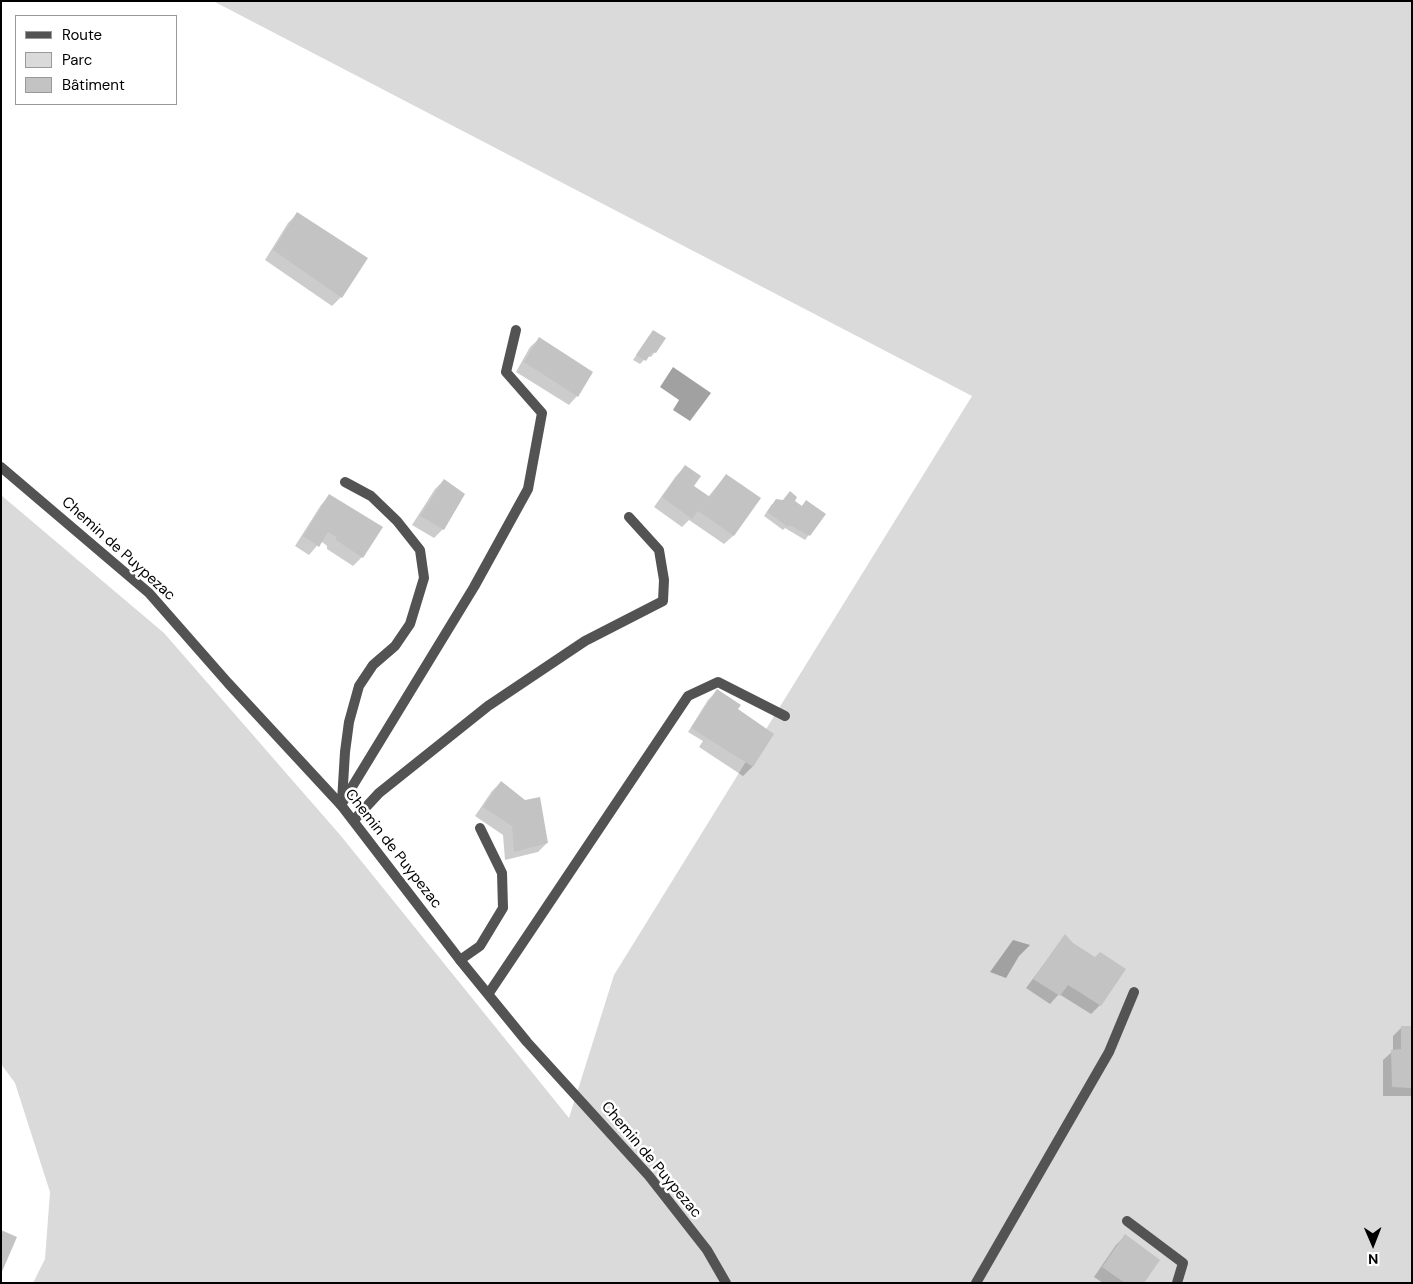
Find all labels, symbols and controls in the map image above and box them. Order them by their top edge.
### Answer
legend [15,15,178,105]
text: Route [62,25,102,45]
text: Parc [62,50,92,70]
text: Bâtiment [62,75,125,95]
street label: Chemin de Puypezac [58,493,178,605]
street label: Chemin de Puypezac [341,786,445,912]
street label: Chemin de Puypezac [597,1098,705,1222]
north arrow [1348,1219,1398,1269]
text: N [1368,1250,1379,1268]

